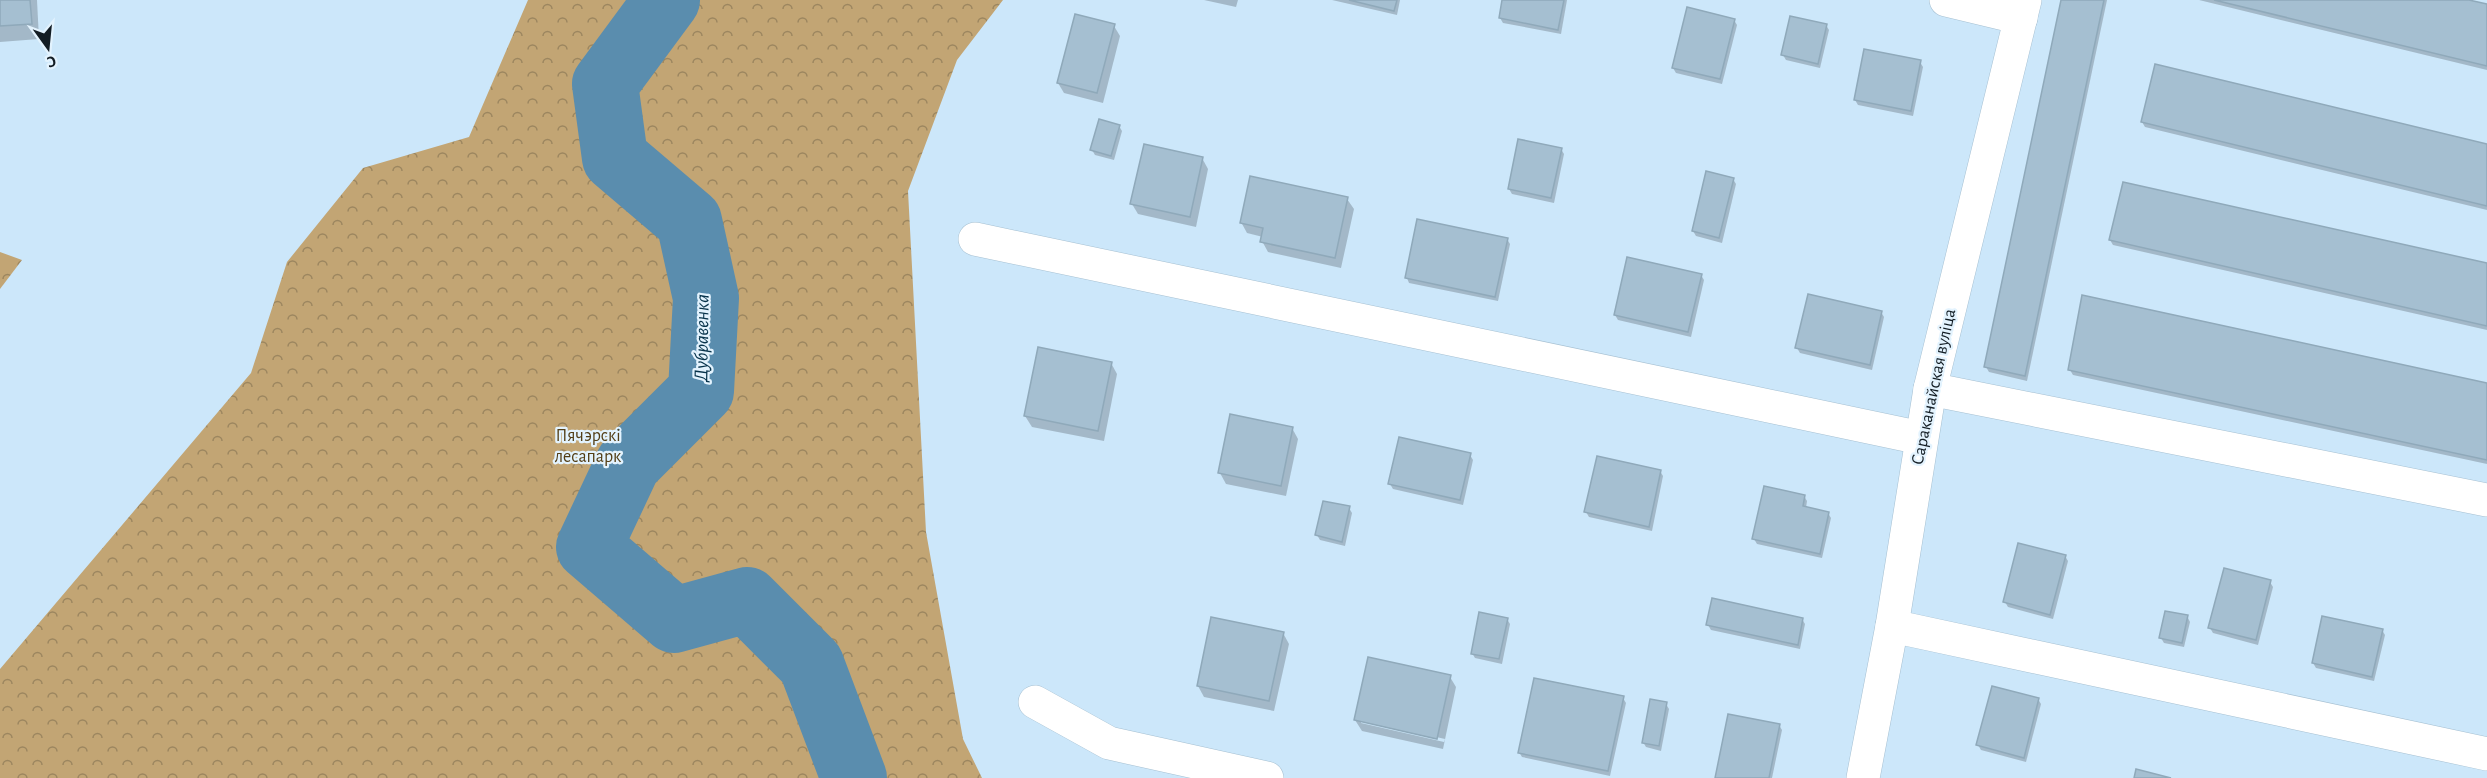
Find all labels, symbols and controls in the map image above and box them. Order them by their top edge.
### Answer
north arrow [18,18,78,78]
text: С [45,53,58,70]
water label: Дубравенка [691,294,713,383]
street label: Сараканайская вуліца [1909,307,1959,467]
park label: Пячэрскі лесапарк [555,427,622,466]

